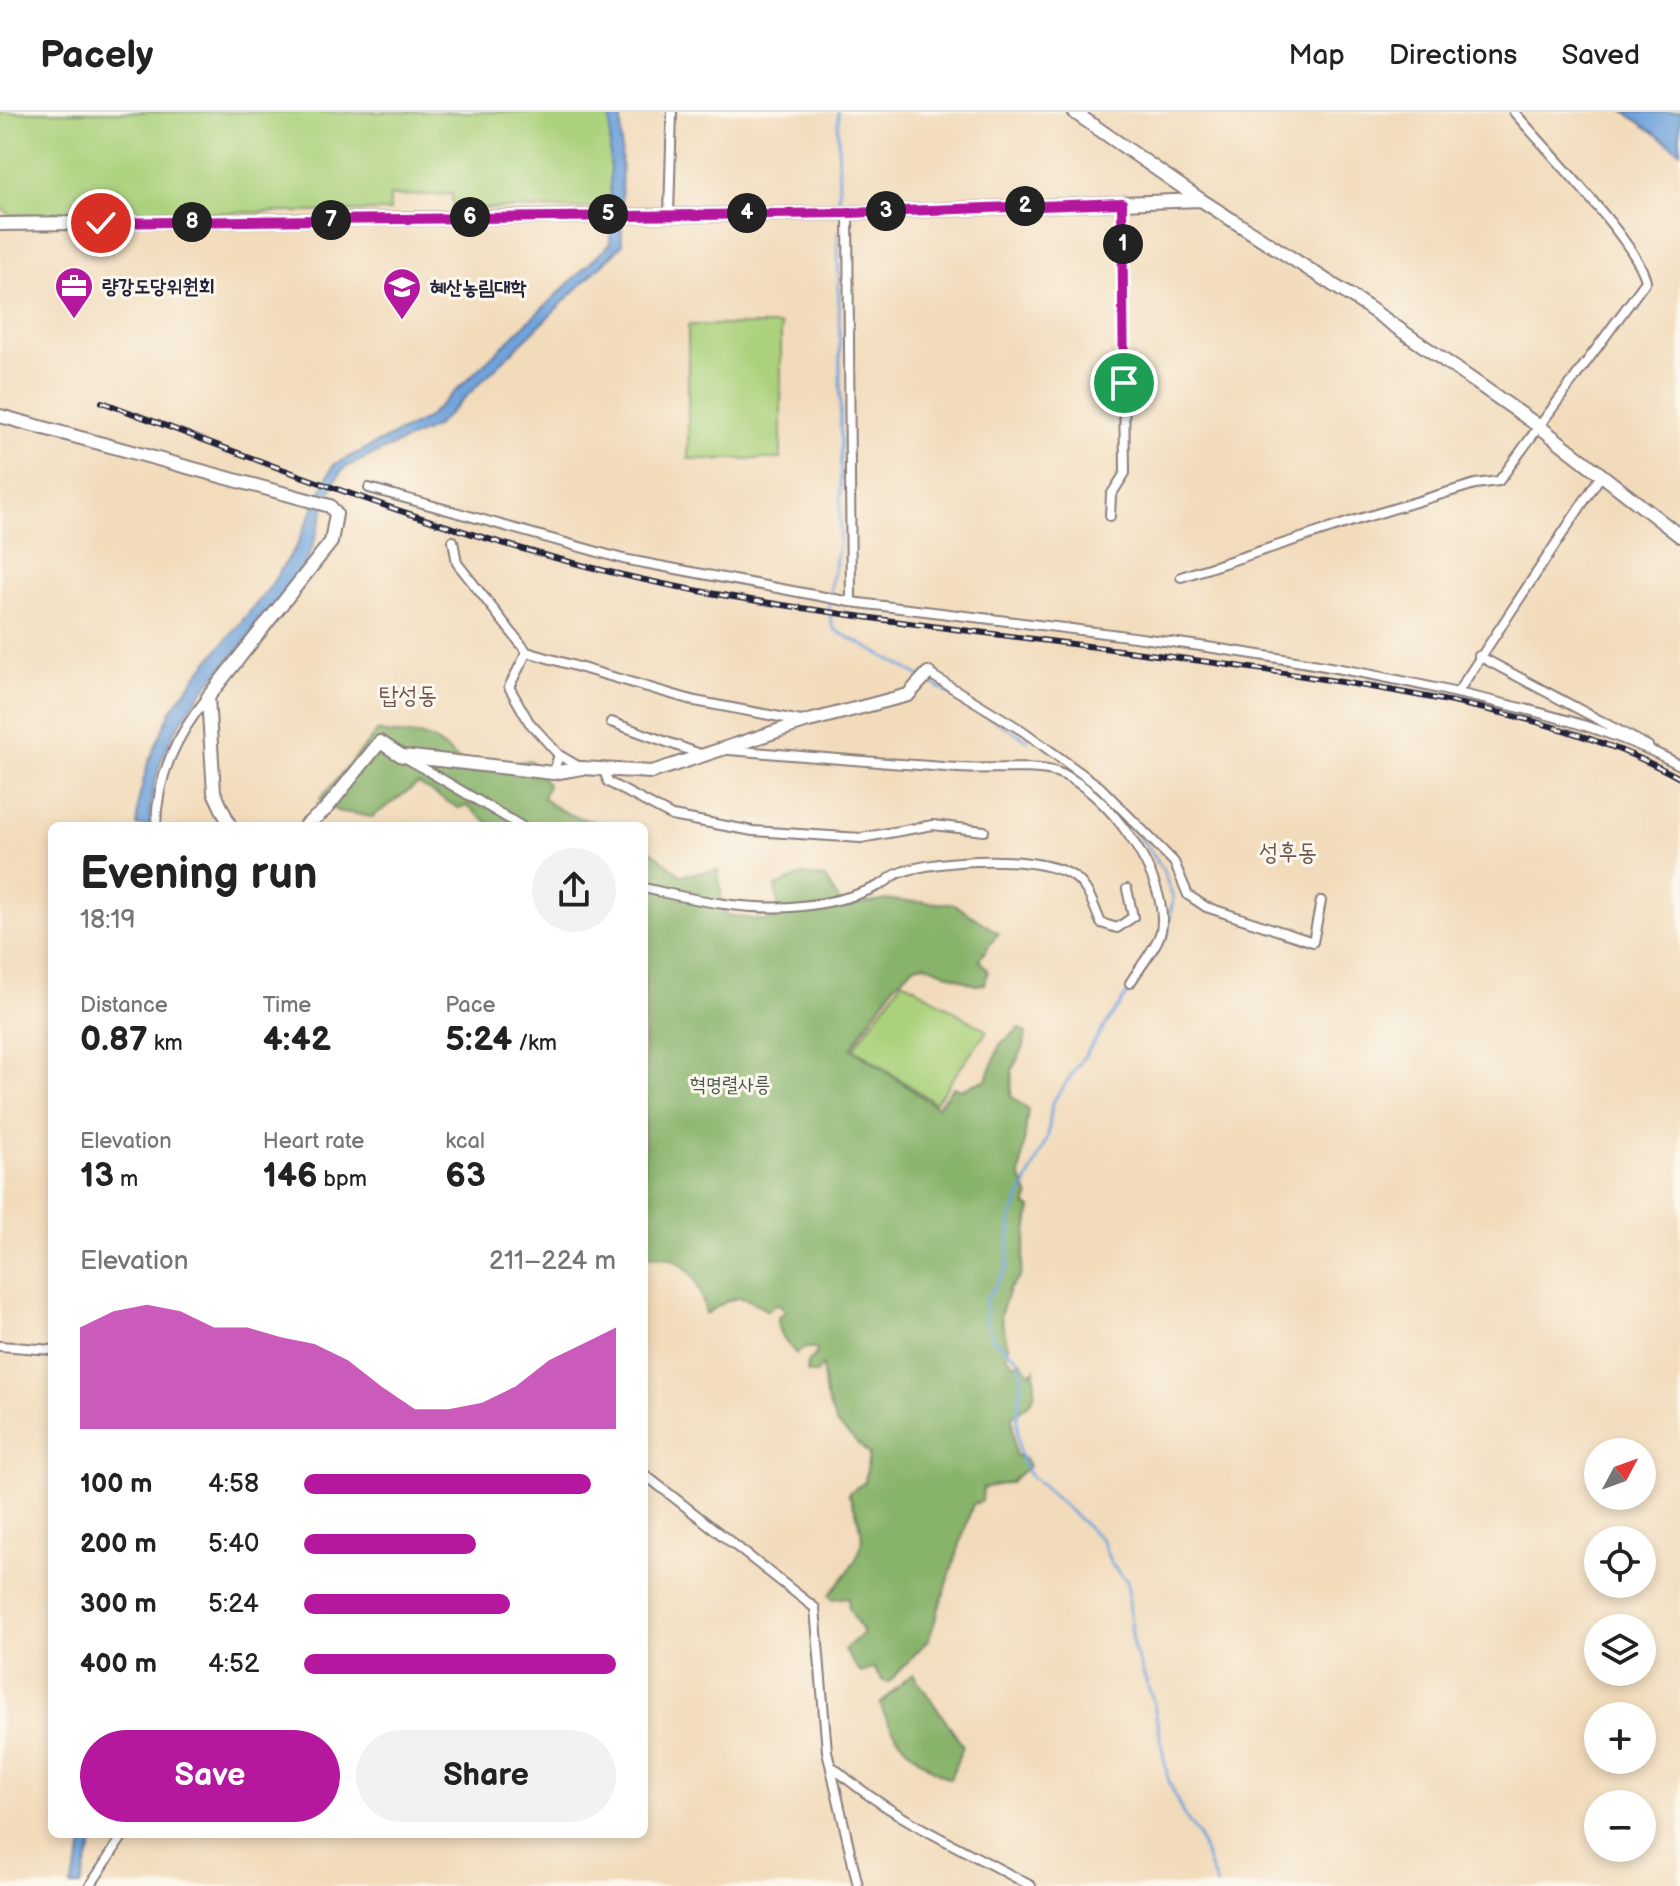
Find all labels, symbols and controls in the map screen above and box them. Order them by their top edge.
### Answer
text: Pacely [40,33,153,78]
text: Map [1288,39,1345,72]
text: Directions [1389,39,1517,72]
text: Saved [1561,39,1640,72]
pin: 2 [1005,186,1045,226]
pin [67,189,135,257]
pin: 3 [866,191,906,231]
text: 2 [1018,192,1032,219]
pin: 4 [727,193,767,233]
pin: 5 [588,194,628,234]
pin: 6 [450,197,490,237]
text: 3 [880,197,892,224]
text: 4 [741,199,753,226]
pin: 7 [311,200,351,240]
text: 5 [602,200,614,227]
icon: check [79,201,123,245]
pin: 8 [172,202,212,242]
text: 6 [463,203,477,230]
text: 7 [325,206,337,233]
text: 8 [185,208,199,235]
pin: 1 [1103,224,1143,264]
text: 1 [1118,230,1128,257]
office icon: 량강도당위원회 [53,265,95,320]
school or university icon: 혜산농림대학 [381,266,423,321]
place label: 량강도당위원회 [102,275,215,299]
place label: 혜산농림대학 [430,276,527,300]
pin [1090,349,1158,417]
icon: arrive [1102,361,1146,405]
district label: 탑성동 [379,681,437,710]
district label: 성후동 [1259,838,1317,867]
text: Evening run [80,848,317,901]
button: share [532,848,616,932]
text: 18:19 [80,905,136,936]
text: Distance [80,992,168,1019]
text: Time [263,992,311,1019]
text: Pace [445,992,496,1019]
text: 0.87 [80,1019,148,1060]
text: 4:42 [263,1019,331,1060]
text: 5:24 [445,1019,512,1060]
text: km [148,1030,183,1057]
text: /km [512,1030,557,1057]
park label: 혁명렬사릉 [690,1073,770,1097]
text: Elevation [80,1128,172,1155]
text: Heart rate [263,1128,364,1155]
text: kcal [445,1128,485,1155]
text: 13 [80,1155,114,1196]
text: 146 [263,1155,318,1196]
text: 63 [445,1155,486,1196]
text: m [114,1166,138,1193]
text: bpm [318,1166,367,1193]
text: Elevation [80,1246,188,1277]
text: 211–224 m [489,1246,616,1277]
north arrow [1584,1438,1656,1510]
map controls [1584,1438,1656,1862]
text: 100 m [80,1469,153,1500]
text: 4:58 [208,1469,259,1500]
button: locate [1584,1526,1656,1598]
text: 200 m [80,1529,157,1560]
text: 5:40 [208,1529,259,1560]
text: 300 m [80,1589,157,1620]
text: 5:24 [208,1589,259,1620]
button: layers [1584,1614,1656,1686]
text: 400 m [80,1649,157,1680]
text: 4:52 [208,1649,259,1680]
button: + [1584,1702,1656,1774]
button: Save [80,1730,340,1822]
button: Share [356,1730,616,1822]
button: − [1584,1790,1656,1862]

